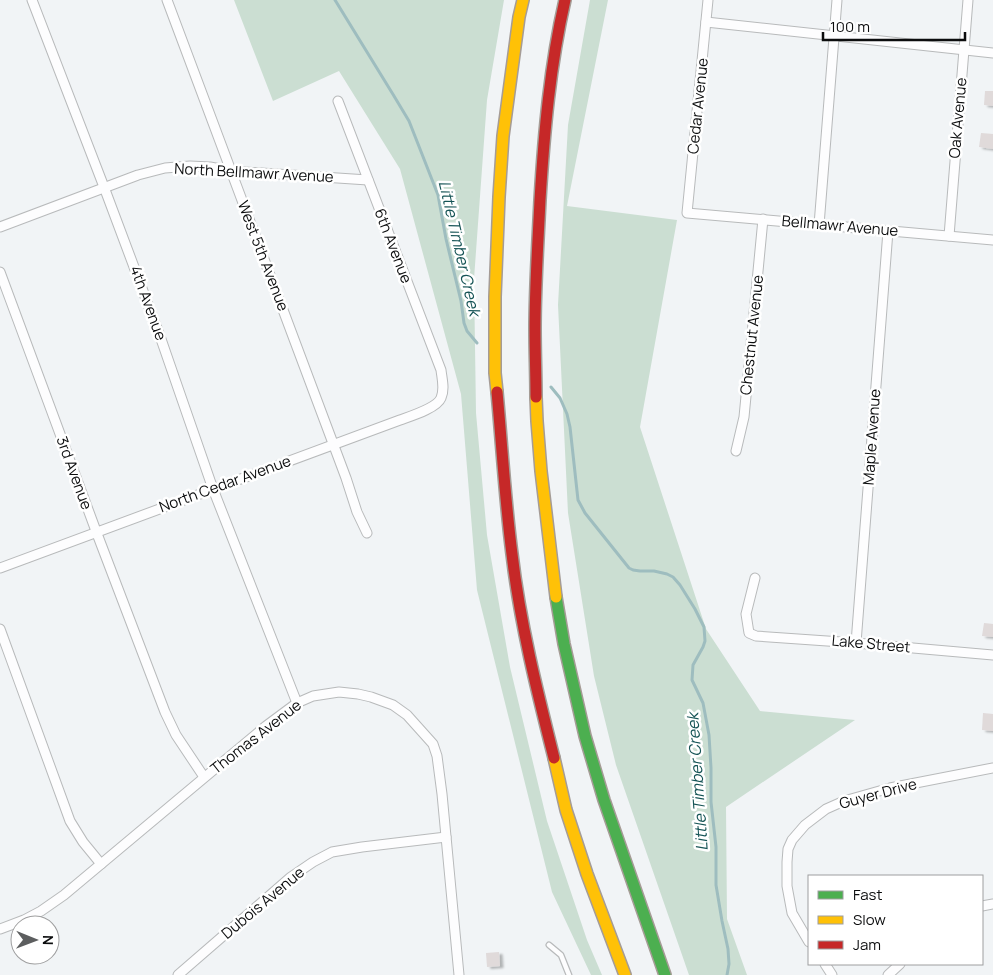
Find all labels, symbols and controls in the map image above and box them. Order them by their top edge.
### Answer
scale bar [823,10,966,42]
text: 100 m [830,16,870,37]
street label: Cedar Avenue [682,57,713,155]
street label: Oak Avenue [944,76,972,159]
street label: North Bellmawr Avenue [174,158,334,187]
water label: Little Timber Creek [434,178,487,320]
street label: West 5th Avenue [233,198,294,314]
street label: 6th Avenue [370,205,417,286]
street label: Bellmawr Avenue [781,210,899,241]
street label: 4th Avenue [125,263,172,343]
street label: Chestnut Avenue [735,274,768,396]
street label: Maple Avenue [858,388,885,486]
street label: 3rd Avenue [51,433,98,513]
street label: North Cedar Avenue [156,450,294,517]
street label: Lake Street [831,630,911,657]
street label: Thomas Avenue [206,694,306,779]
water label: Little Timber Creek [681,710,713,852]
street label: Guyer Drive [837,773,919,814]
street label: Dubois Avenue [217,861,309,944]
legend [808,875,983,965]
text: Fast [853,884,882,905]
text: Slow [853,909,886,930]
north arrow [10,915,60,965]
text: Jam [853,934,881,955]
text: N [39,935,58,945]

